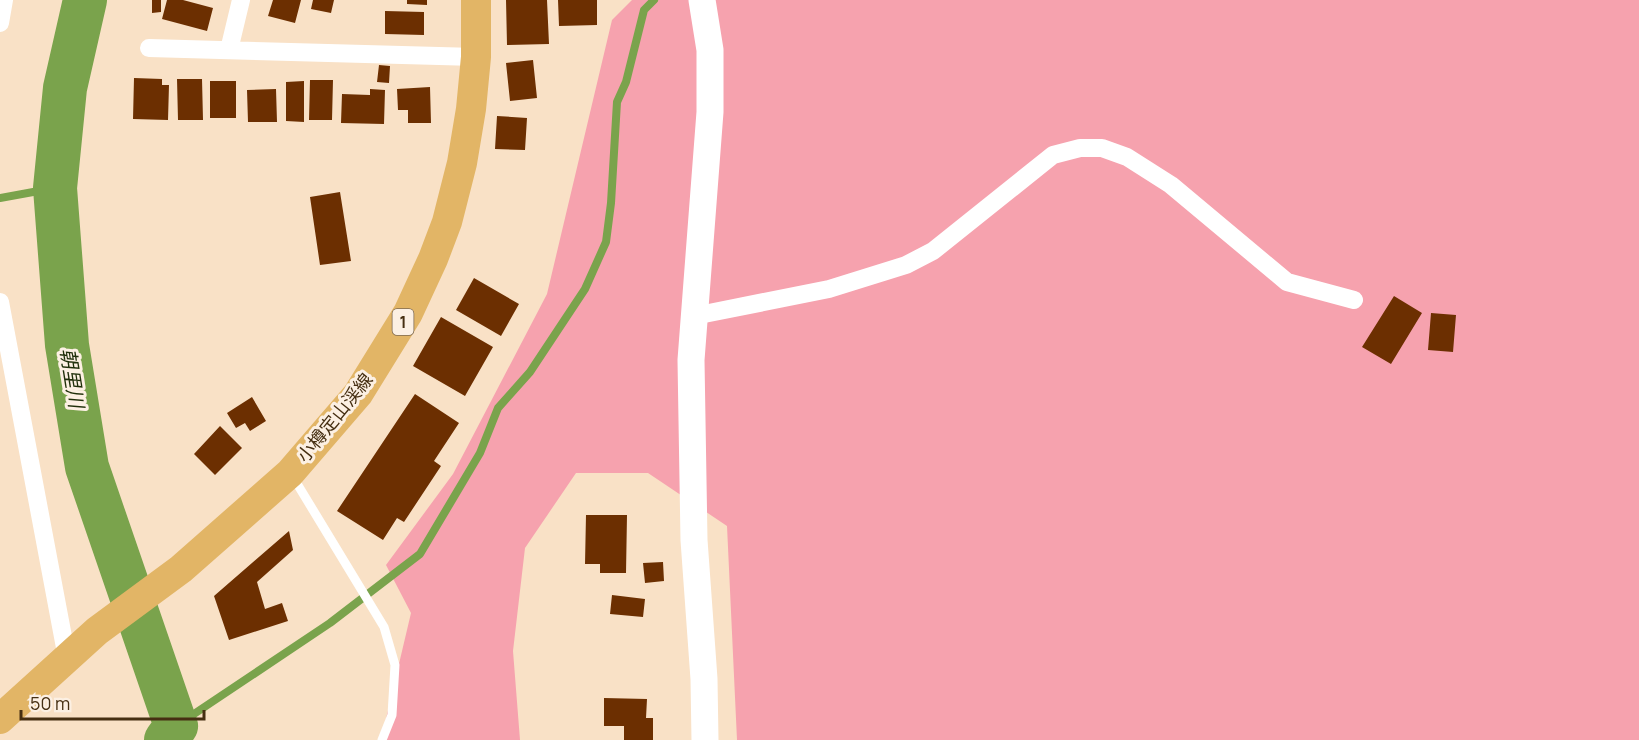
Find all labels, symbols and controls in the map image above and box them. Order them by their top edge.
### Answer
road number: 1 [392,309,414,335]
water label: 朝里川 [54,346,91,412]
street label: 小樽定山渓線 [291,368,378,467]
scale bar [21,683,204,721]
text: 50 m [30,691,70,715]

